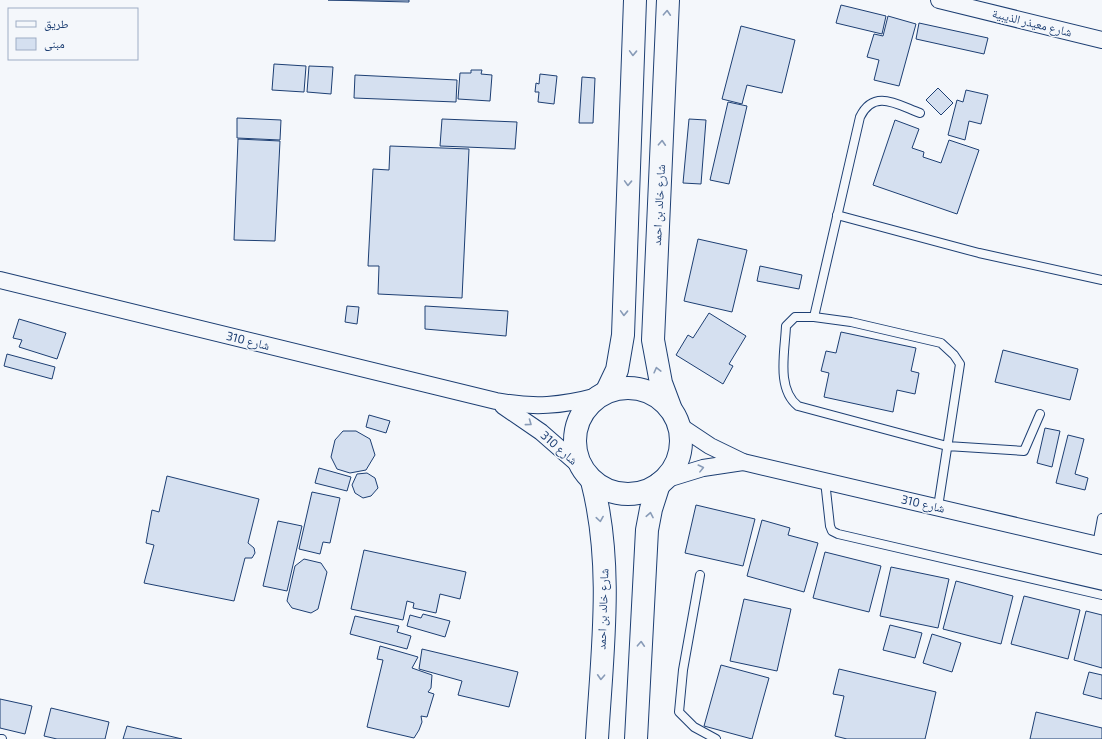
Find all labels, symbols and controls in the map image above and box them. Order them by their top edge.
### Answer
street label: شارع معيذر الذيبية [990,5,1074,41]
legend [8,8,138,60]
one-way arrow [663,10,672,16]
text: طريق [44,16,69,31]
text: مبنى [44,36,65,51]
one-way arrow [629,50,637,56]
one-way arrow [657,140,666,146]
street label: شارع خالد بن احمد [649,164,669,246]
one-way arrow [624,180,632,186]
one-way arrow [619,310,628,316]
street label: شارع 310 [225,328,271,354]
one-way arrow [654,367,662,374]
one-way arrow [524,418,531,425]
street label: شارع 310 [537,427,581,469]
one-way arrow [698,465,704,473]
street label: شارع 310 [900,491,946,517]
one-way arrow [645,511,654,518]
one-way arrow [595,516,604,522]
street label: شارع خالد بن احمد [594,568,612,650]
one-way arrow [636,641,645,647]
one-way arrow [596,674,605,680]

